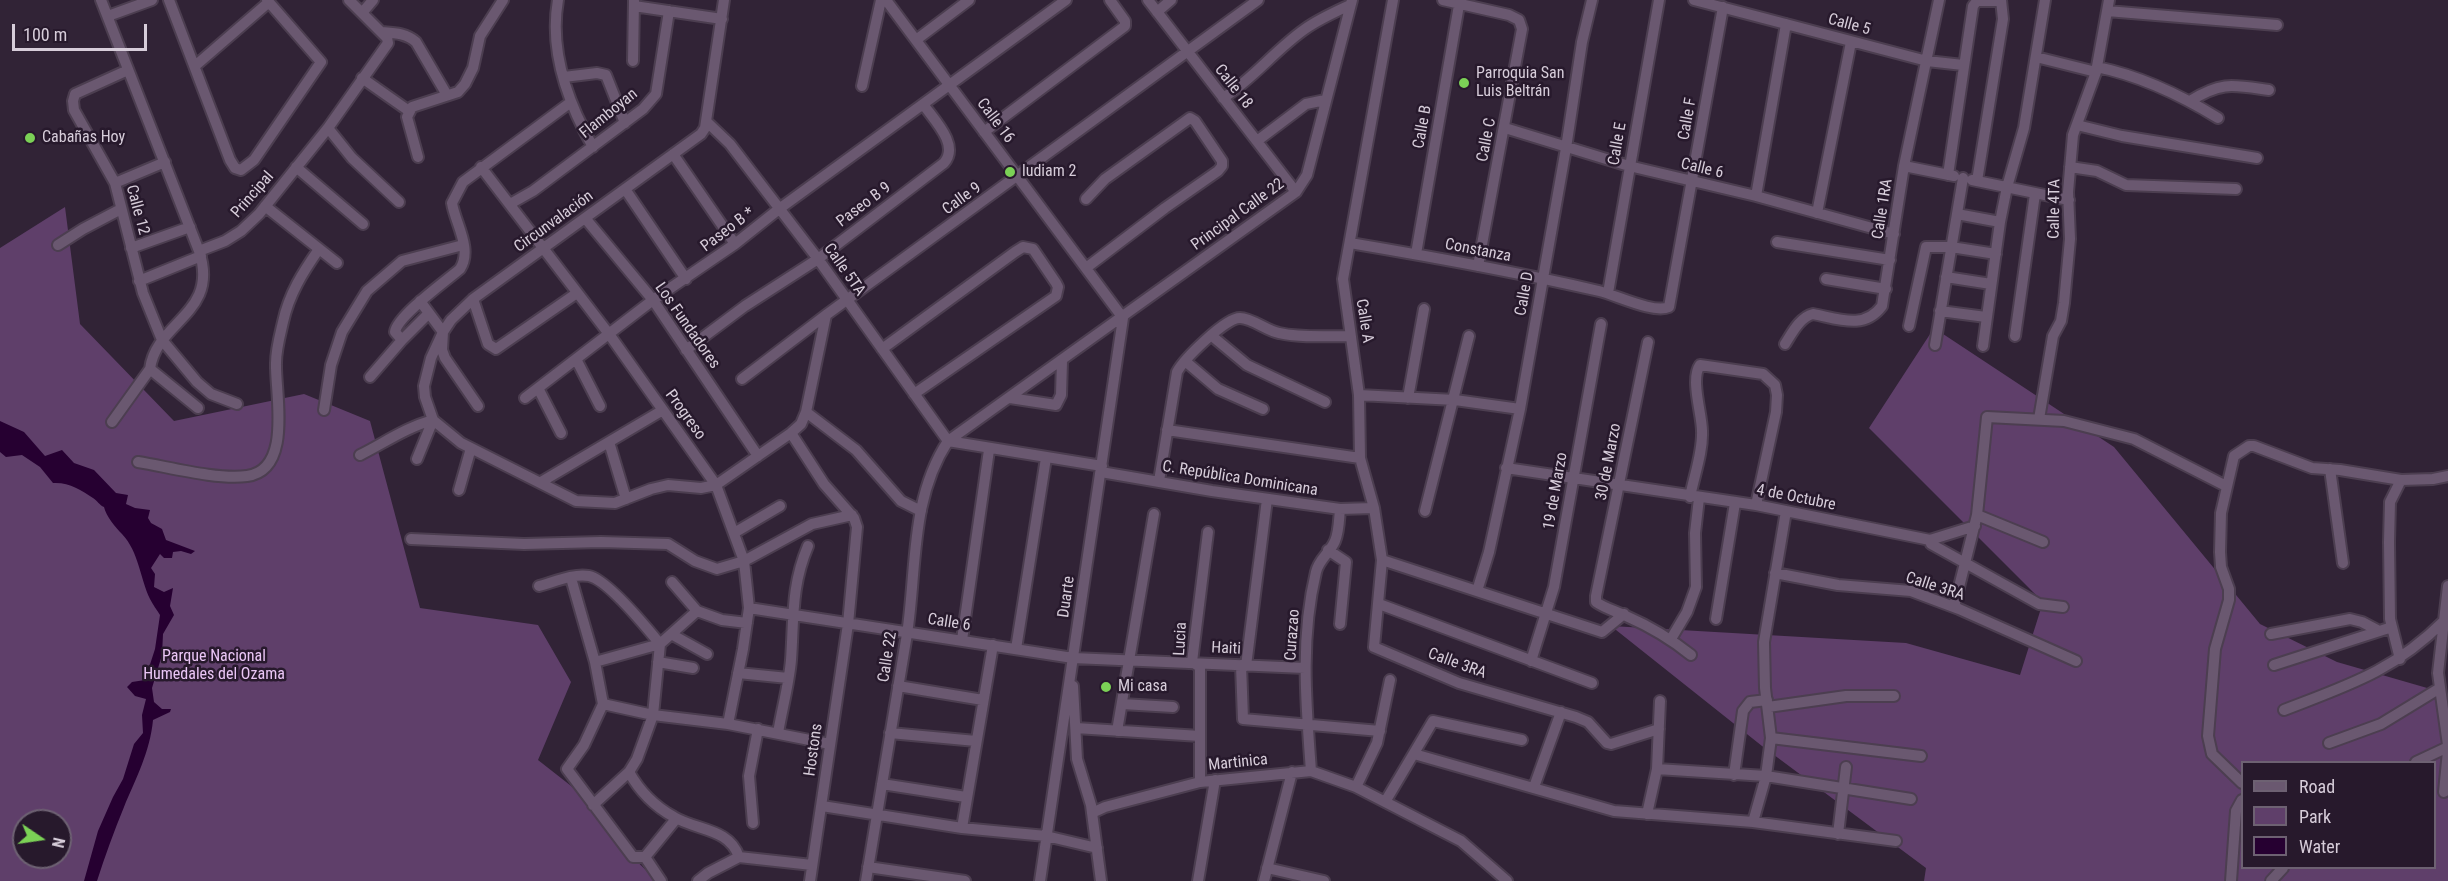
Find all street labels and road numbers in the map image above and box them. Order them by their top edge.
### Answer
street label: Calle 5 [1826,10,1872,40]
street label: Calle 18 [1210,61,1256,113]
street label: Flamboyan [576,85,642,143]
street label: Calle 16 [972,95,1018,147]
street label: Calle F [1675,96,1701,142]
street label: Calle B [1410,104,1436,150]
street label: Calle C [1473,116,1501,164]
street label: Calle E [1605,121,1631,167]
street label: Calle 6 [1679,155,1725,183]
street label: Principal [228,168,278,222]
street label: Principal Calle 22 [1188,175,1288,255]
street label: Calle 1RA [1869,177,1897,241]
street label: Paseo B 9 [833,178,895,232]
street label: Calle 9 [939,179,985,219]
street label: Calle 4TA [2045,179,2065,239]
street label: Calle 12 [121,183,153,237]
street label: Circunvalación [511,187,597,257]
street label: Paseo B * [697,204,759,256]
street label: Constanza [1443,235,1513,267]
street label: Calle 5TA [819,240,869,300]
street label: Calle D [1512,270,1538,318]
street label: Los Fundadores [650,279,724,373]
street label: Calle A [1351,298,1377,344]
street label: Progreso [660,386,710,444]
street label: 30 de Marzo [1592,422,1626,502]
street label: 19 de Marzo [1540,451,1572,531]
street label: C. República Dominicana [1161,457,1319,501]
street label: 4 de Octubre [1755,481,1837,515]
street label: Calle 3RA [1903,568,1967,606]
street label: Duarte [1055,575,1079,619]
street label: Curazao [1282,609,1304,661]
street label: Calle 6 [926,610,972,636]
street label: Lucia [1171,622,1191,656]
street label: Calle 22 [875,630,901,684]
street label: Haiti [1211,639,1241,659]
street label: Calle 3RA [1425,645,1489,683]
street label: Hostons [801,722,827,778]
street label: Martinica [1207,750,1269,776]

